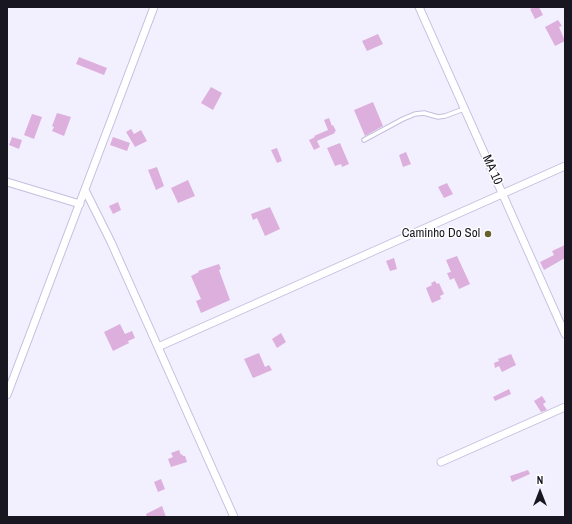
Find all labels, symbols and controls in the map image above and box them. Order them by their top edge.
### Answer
street label: MA 10 [479,153,505,187]
place label: Caminho Do Sol [402,226,480,242]
marker: Caminho Do Sol [483,229,493,239]
north arrow [520,472,560,512]
text: N [537,473,543,487]

